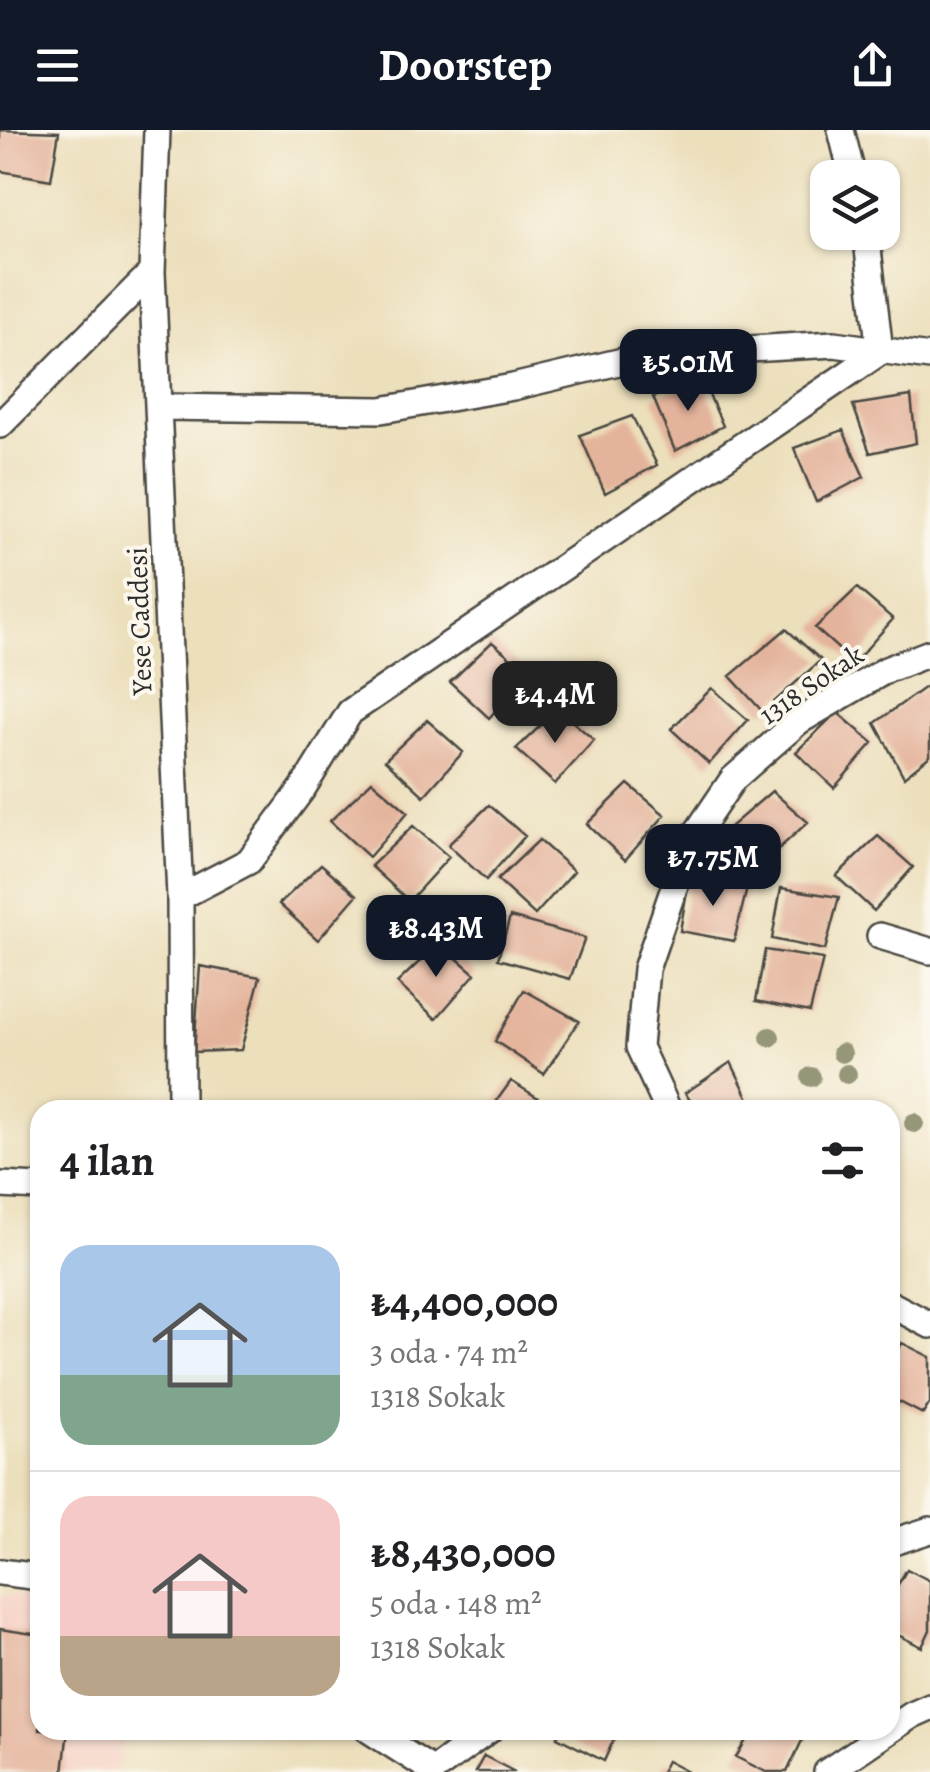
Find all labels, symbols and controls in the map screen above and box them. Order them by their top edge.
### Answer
text: Doorstep [378,34,552,96]
icon: menu [30,38,85,93]
icon: share [845,38,900,93]
map controls [810,160,900,250]
button: layers [810,160,900,250]
pin: ₺5.01M [607,329,769,414]
text: ₺5.01M [642,339,734,383]
street label: Yese Caddesi [118,546,162,697]
street label: 1318 Sokak [752,636,871,734]
pin: ₺4.4M [485,661,625,746]
text: ₺4.4M [514,671,596,715]
pin: ₺7.75M [632,824,794,909]
text: ₺7.75M [667,834,759,878]
pin: ₺8.43M [355,895,517,980]
text: ₺8.43M [388,905,484,949]
text: 4 ilan [60,1132,154,1189]
icon: filters [815,1133,870,1188]
text: ₺4,400,000 [370,1273,558,1330]
icon: home [140,1285,260,1405]
text: 3 oda · 74 m² [370,1330,528,1374]
text: 1318 Sokak [370,1374,505,1418]
text: ₺8,430,000 [370,1524,556,1581]
icon: home [140,1536,260,1656]
text: 5 oda · 148 m² [370,1581,542,1625]
text: 1318 Sokak [370,1625,505,1669]

